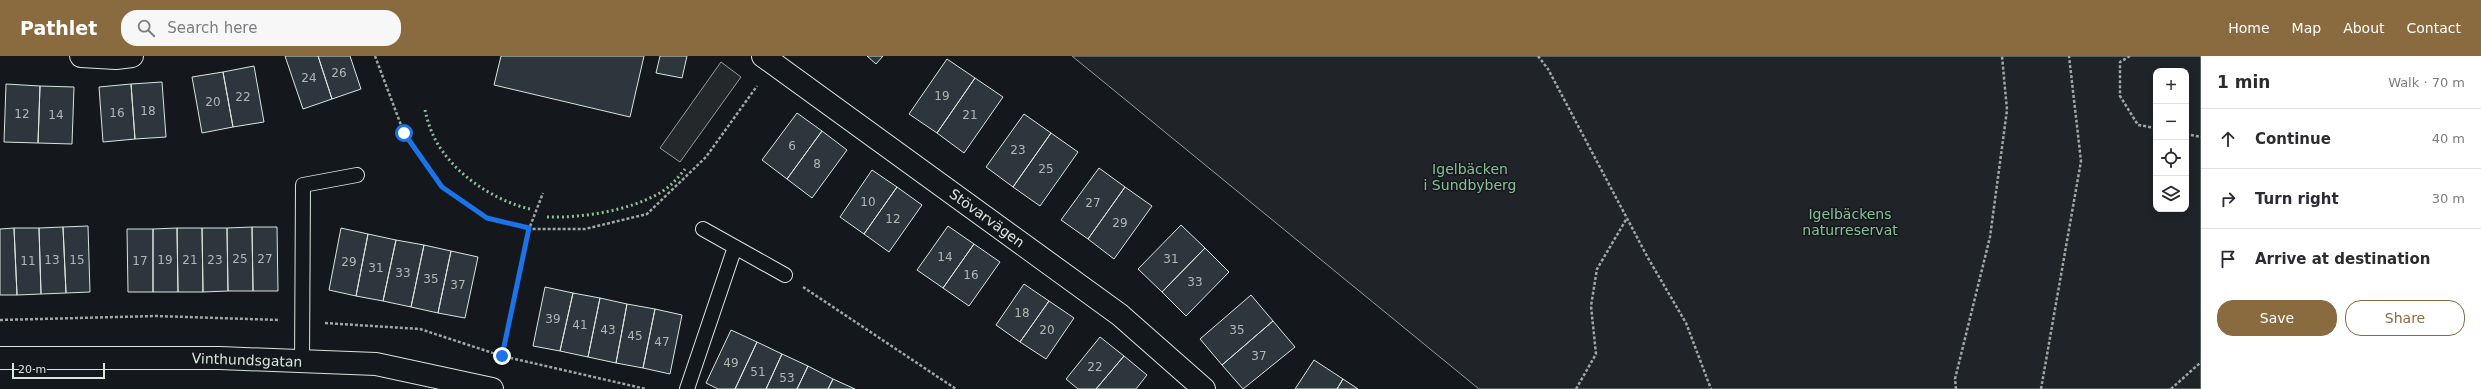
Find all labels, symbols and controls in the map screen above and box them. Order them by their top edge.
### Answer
search box [121,10,401,46]
text: Pathlet [20,17,97,39]
icon: search [135,17,157,39]
text: Search here [167,19,257,37]
text: Home [2228,20,2270,36]
text: Map [2292,20,2321,36]
text: About [2343,20,2385,36]
text: Contact [2407,20,2461,36]
house number: 26 [331,66,347,80]
map controls [2153,68,2189,212]
button: + [2153,68,2189,104]
house number: 24 [301,71,317,85]
text: 1 min [2217,72,2270,92]
text: Walk · 70 m [2388,75,2465,90]
house number: 19 [934,89,950,103]
house number: 22 [235,90,251,104]
house number: 20 [205,95,221,109]
house number: 18 [140,104,156,118]
button: − [2153,104,2189,140]
house number: 16 [109,106,125,120]
house number: 12 [14,107,30,121]
house number: 14 [48,108,64,122]
house number: 21 [962,108,978,122]
route start [395,124,413,142]
icon: ahead [2217,128,2239,150]
text: Continue [2255,130,2331,148]
text: 40 m [2432,131,2465,146]
house number: 6 [788,139,796,153]
button: locate [2153,140,2189,176]
house number: 23 [1010,143,1026,157]
house number: 8 [813,157,821,171]
park label: Igelbäcken i Sundbyberg [1424,161,1516,193]
house number: 25 [1038,162,1054,176]
button: layers [2153,176,2189,212]
street label: Stövarvägen [946,185,1028,251]
icon: right [2217,188,2239,210]
text: Turn right [2255,190,2339,208]
text: 30 m [2432,191,2465,206]
house number: 10 [860,195,876,209]
house number: 27 [1085,196,1101,210]
park label: Igelbäckens naturreservat [1802,206,1898,238]
house number: 12 [885,212,901,226]
house number: 29 [1112,216,1128,230]
icon: arrive [2217,248,2239,270]
house number: 14 [937,250,953,264]
text: Arrive at destination [2255,250,2430,268]
house number: 25 [232,252,248,266]
house number: 27 [257,252,273,266]
house number: 31 [1163,252,1179,266]
house number: 13 [44,253,60,267]
house number: 15 [69,253,85,267]
house number: 19 [157,253,173,267]
house number: 21 [182,253,198,267]
house number: 23 [207,253,223,267]
house number: 11 [20,254,36,268]
house number: 17 [132,254,148,268]
house number: 29 [341,255,357,269]
house number: 31 [368,261,384,275]
house number: 33 [395,266,411,280]
house number: 16 [963,268,979,282]
house number: 35 [423,272,439,286]
house number: 33 [1187,275,1203,289]
house number: 37 [450,278,466,292]
button: Save [2217,300,2337,336]
button: Share [2345,300,2465,336]
house number: 18 [1014,306,1030,320]
house number: 39 [545,312,561,326]
house number: 41 [572,318,588,332]
house number: 43 [600,323,616,337]
house number: 20 [1039,323,1055,337]
house number: 35 [1229,323,1245,337]
house number: 45 [627,329,643,343]
house number: 47 [654,335,670,349]
route end [493,347,511,365]
house number: 37 [1251,349,1267,363]
street label: Vinthundsgatan [191,350,303,370]
house number: 49 [723,356,739,370]
house number: 22 [1087,360,1103,374]
scale bar [12,361,105,380]
text: 20 m [18,363,46,376]
house number: 51 [750,365,766,379]
house number: 53 [779,371,795,385]

